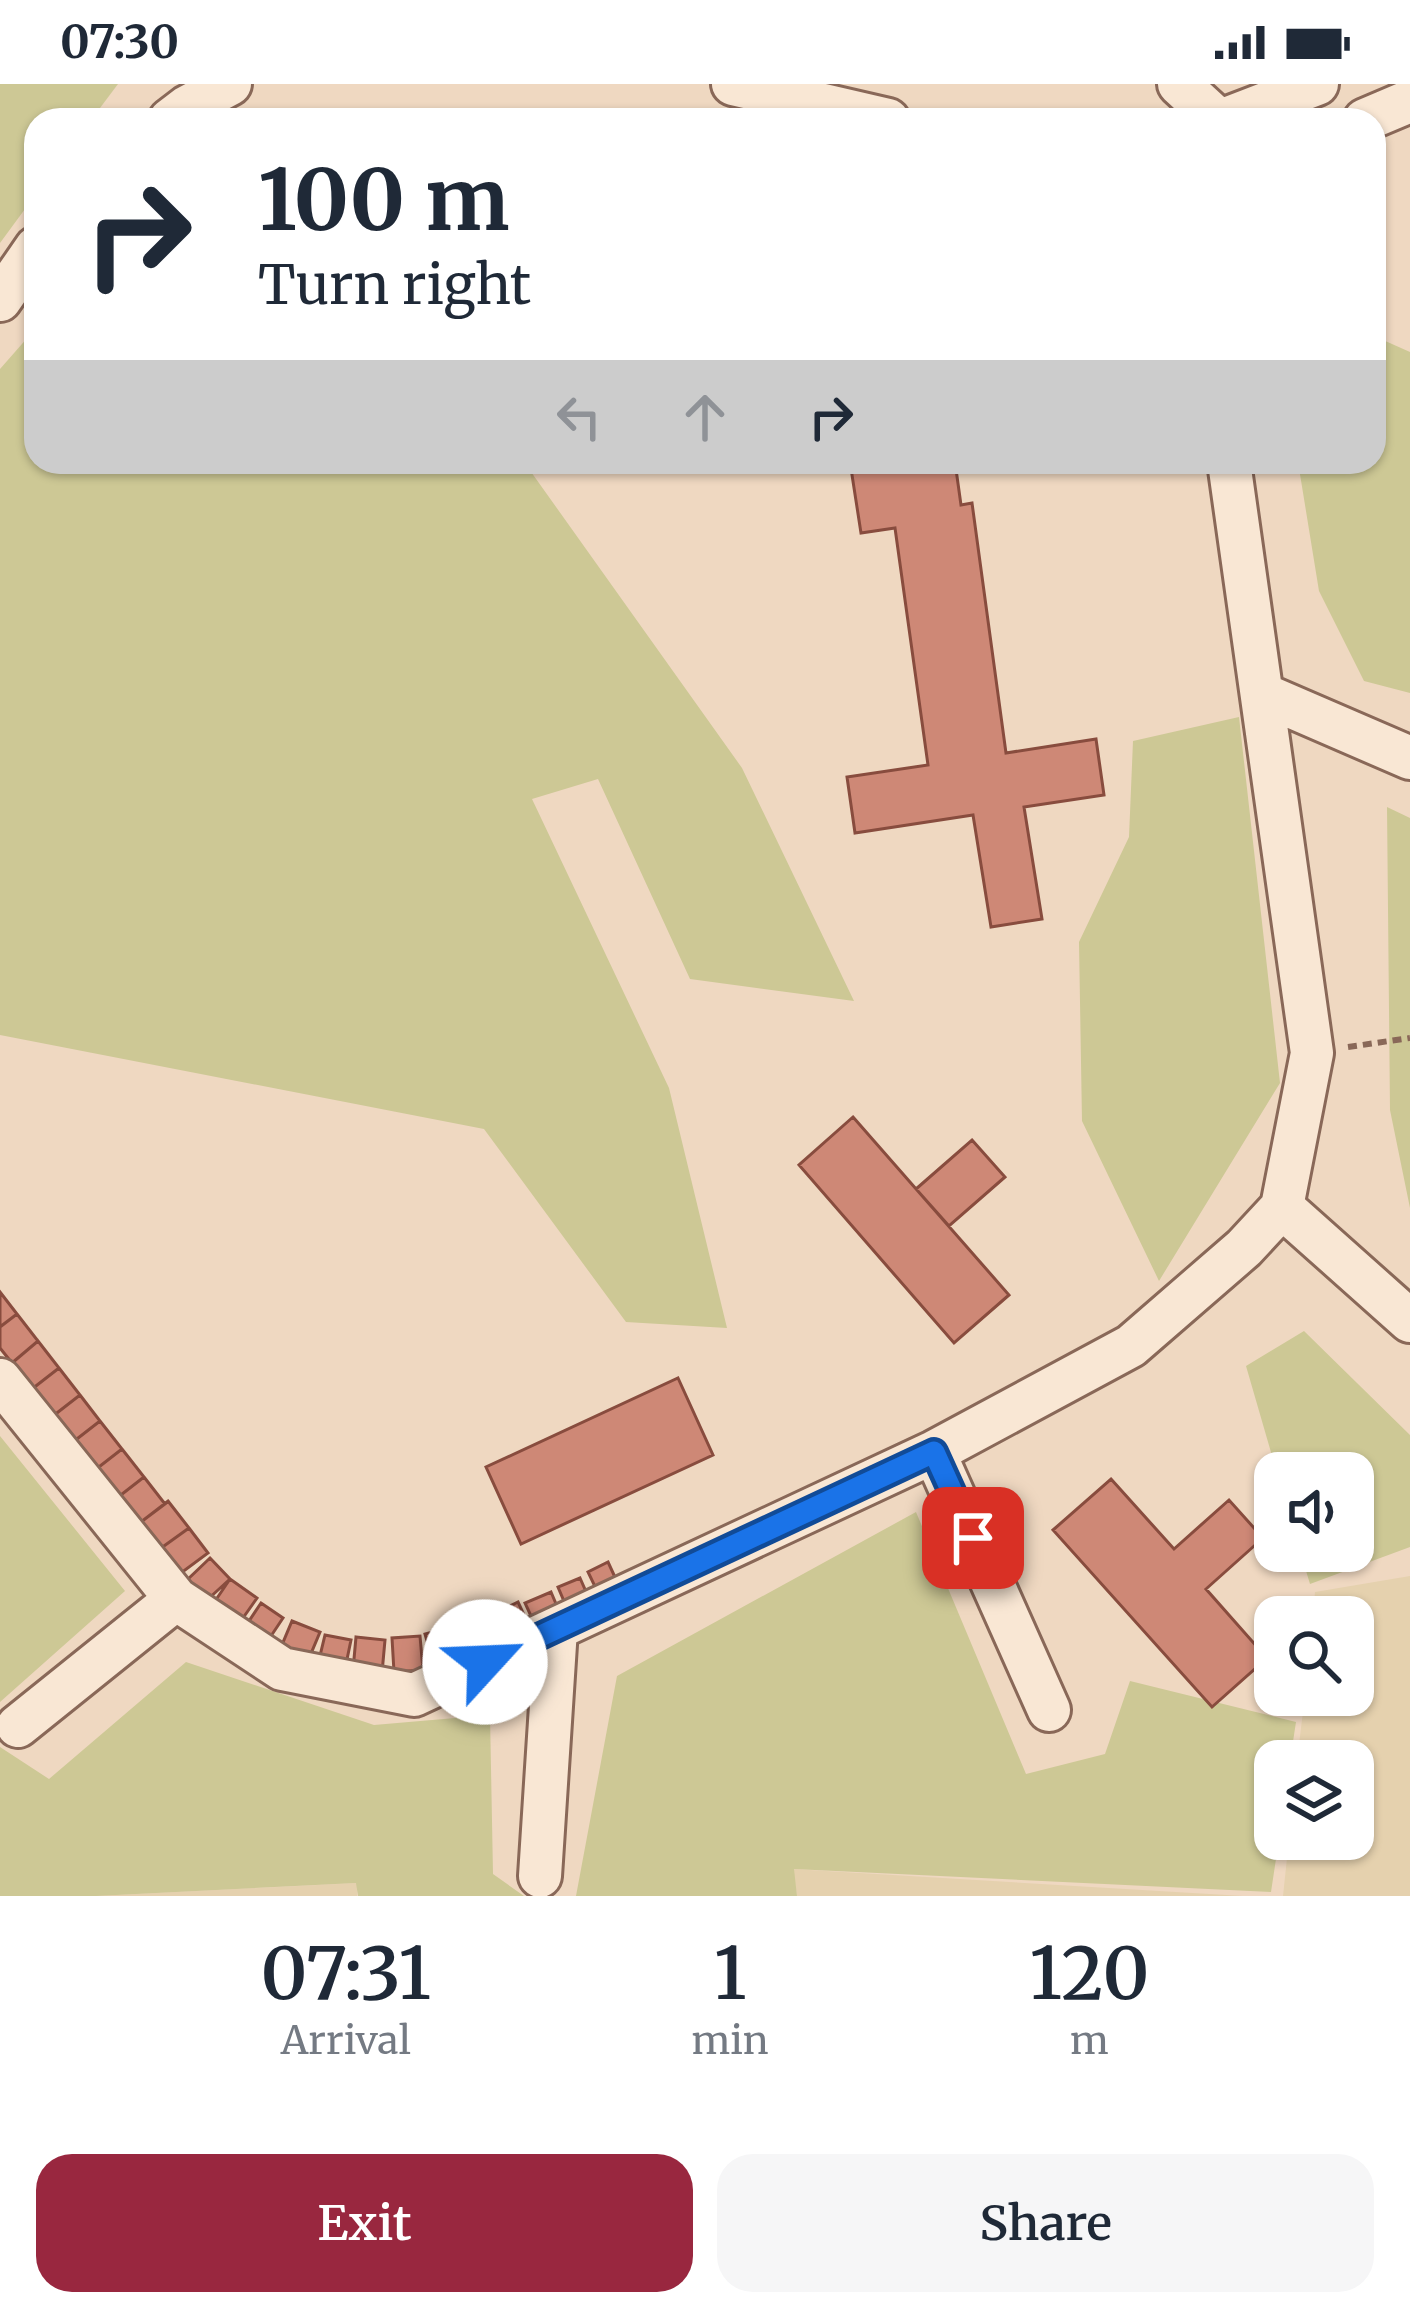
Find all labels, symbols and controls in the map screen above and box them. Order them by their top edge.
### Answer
text: 07:30 [60,14,179,70]
text: 100 m [258,147,510,253]
icon: right [60,156,216,312]
text: Turn right [258,251,531,319]
icon: left [546,384,612,450]
icon: ahead [672,384,738,450]
icon: right [798,384,864,450]
map controls [1254,1452,1374,1860]
button: sound [1254,1452,1374,1572]
pin [922,1487,1024,1589]
icon: arrive [940,1505,1006,1571]
button: search [1254,1596,1374,1716]
position arrow [422,1599,548,1725]
button: layers [1254,1740,1374,1860]
text: 07:31 [260,1928,431,2019]
text: 1 [714,1928,747,2019]
text: 120 [1029,1928,1149,2019]
text: Arrival [281,2016,411,2065]
text: min [692,2016,769,2065]
text: m [1070,2016,1109,2065]
button: Exit [36,2154,693,2292]
button: Share [717,2154,1374,2292]

